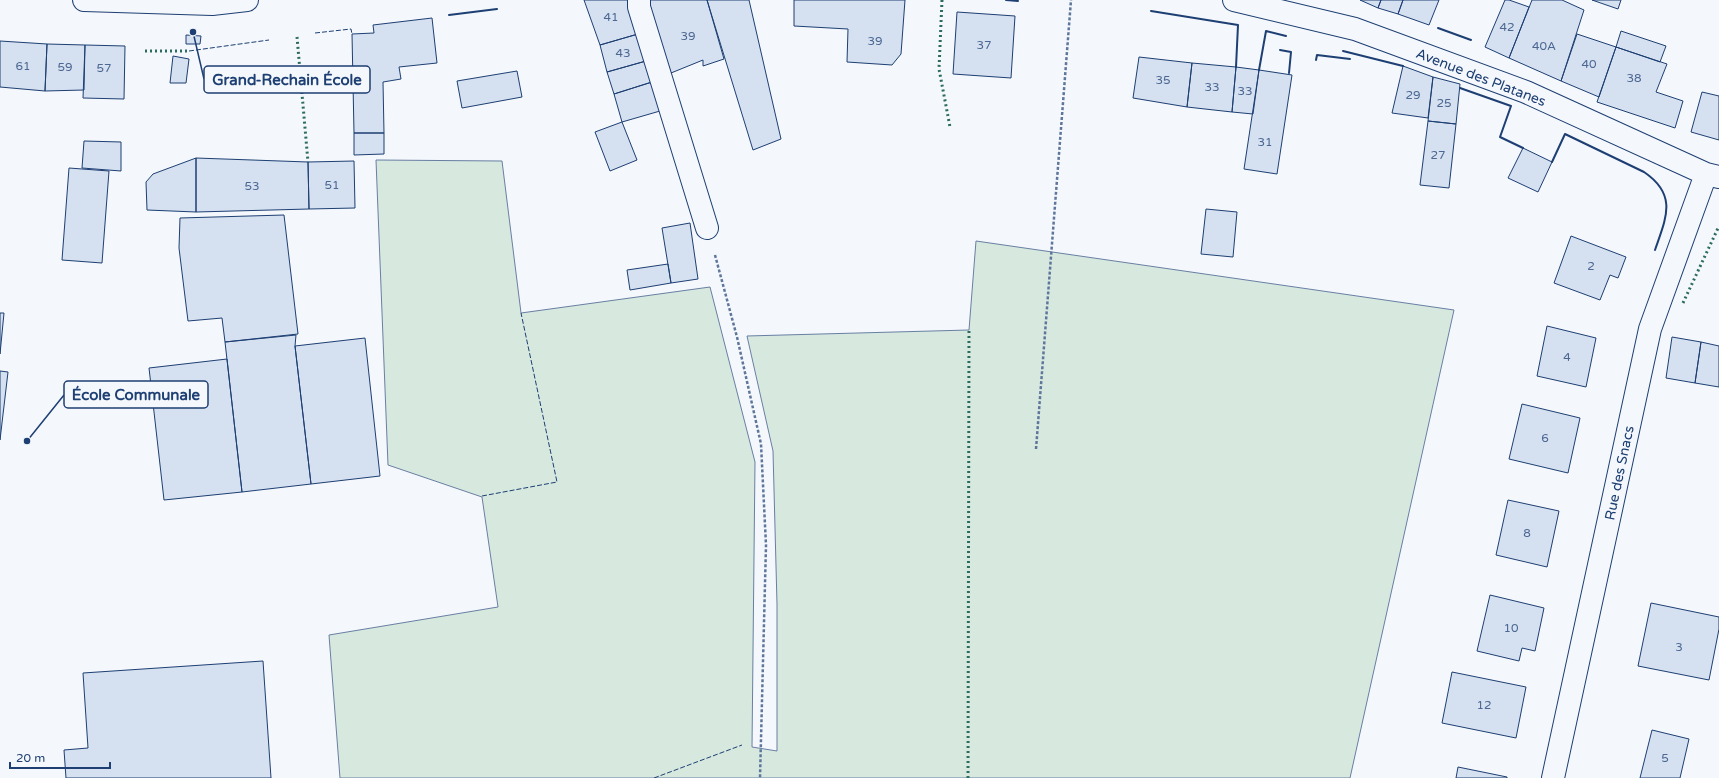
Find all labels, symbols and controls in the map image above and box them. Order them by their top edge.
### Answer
house number: 41 [603,10,619,24]
house number: 42 [1499,20,1515,34]
house number: 39 [680,29,696,43]
house number: 39 [867,34,883,48]
house number: 37 [976,38,992,52]
house number: 40A [1532,39,1556,53]
street label: Avenue des Platanes [1413,45,1548,110]
house number: 43 [615,46,631,60]
house number: 40 [1581,57,1597,71]
house number: 61 [15,59,31,73]
house number: 59 [57,60,73,74]
house number: 57 [96,61,112,75]
callout: Grand-Rechain École [204,66,370,93]
text: Grand-Rechain École [212,70,362,89]
house number: 38 [1626,71,1642,85]
house number: 35 [1155,73,1171,87]
house number: 33 [1204,80,1220,94]
house number: 33 [1237,84,1253,98]
house number: 29 [1405,88,1421,102]
house number: 25 [1436,96,1452,110]
house number: 31 [1257,135,1273,149]
house number: 27 [1430,148,1446,162]
house number: 51 [324,178,340,192]
house number: 53 [244,179,260,193]
house number: 2 [1587,259,1595,273]
house number: 4 [1563,350,1571,364]
callout: École Communale [64,381,208,408]
text: École Communale [72,385,201,404]
street label: Rue des Snacs [1601,424,1638,522]
house number: 6 [1541,431,1549,445]
house number: 8 [1523,526,1531,540]
house number: 10 [1503,621,1519,635]
house number: 3 [1675,640,1683,654]
house number: 12 [1476,698,1492,712]
scale bar [10,744,110,770]
text: 20 m [16,751,45,765]
house number: 5 [1661,751,1669,765]

